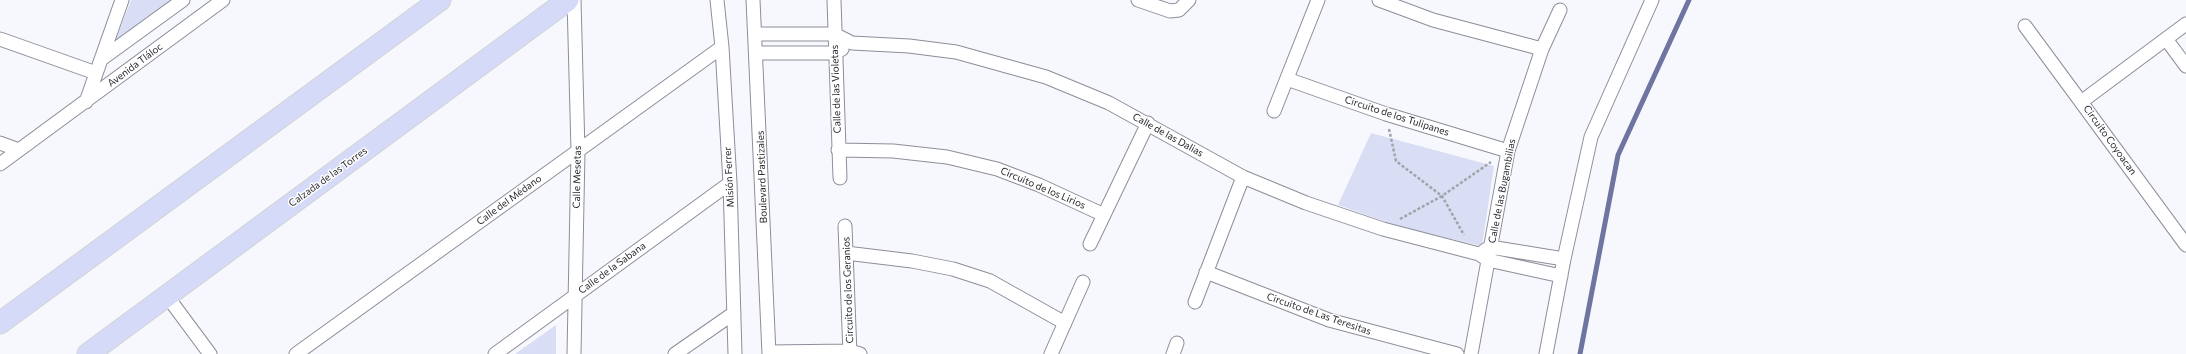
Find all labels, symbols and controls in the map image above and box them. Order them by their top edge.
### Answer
street label: Avenida Tláloc [105,40,165,90]
street label: Calle de las Violetas [828,45,844,133]
street label: Circuito de los Tulipanes [1343,93,1451,139]
street label: Circuito Coyoacan [2081,103,2139,177]
street label: Calle de las Dalias [1131,111,1205,159]
street label: Boulevard Pastizales [754,130,770,224]
street label: Calle de las Bugambilias [1486,138,1518,244]
street label: Calzada de las Torres [286,144,370,210]
street label: Calle Mesetas [570,145,584,209]
street label: Misión Ferrer [721,146,737,208]
street label: Circuito de los Lirios [999,165,1087,211]
street label: Calle del Médano [474,172,544,228]
street label: Circuito de los Geranios [840,237,856,343]
street label: Calle de la Sabana [576,240,648,296]
street label: Circuito de Las Teresitas [1265,290,1373,338]

